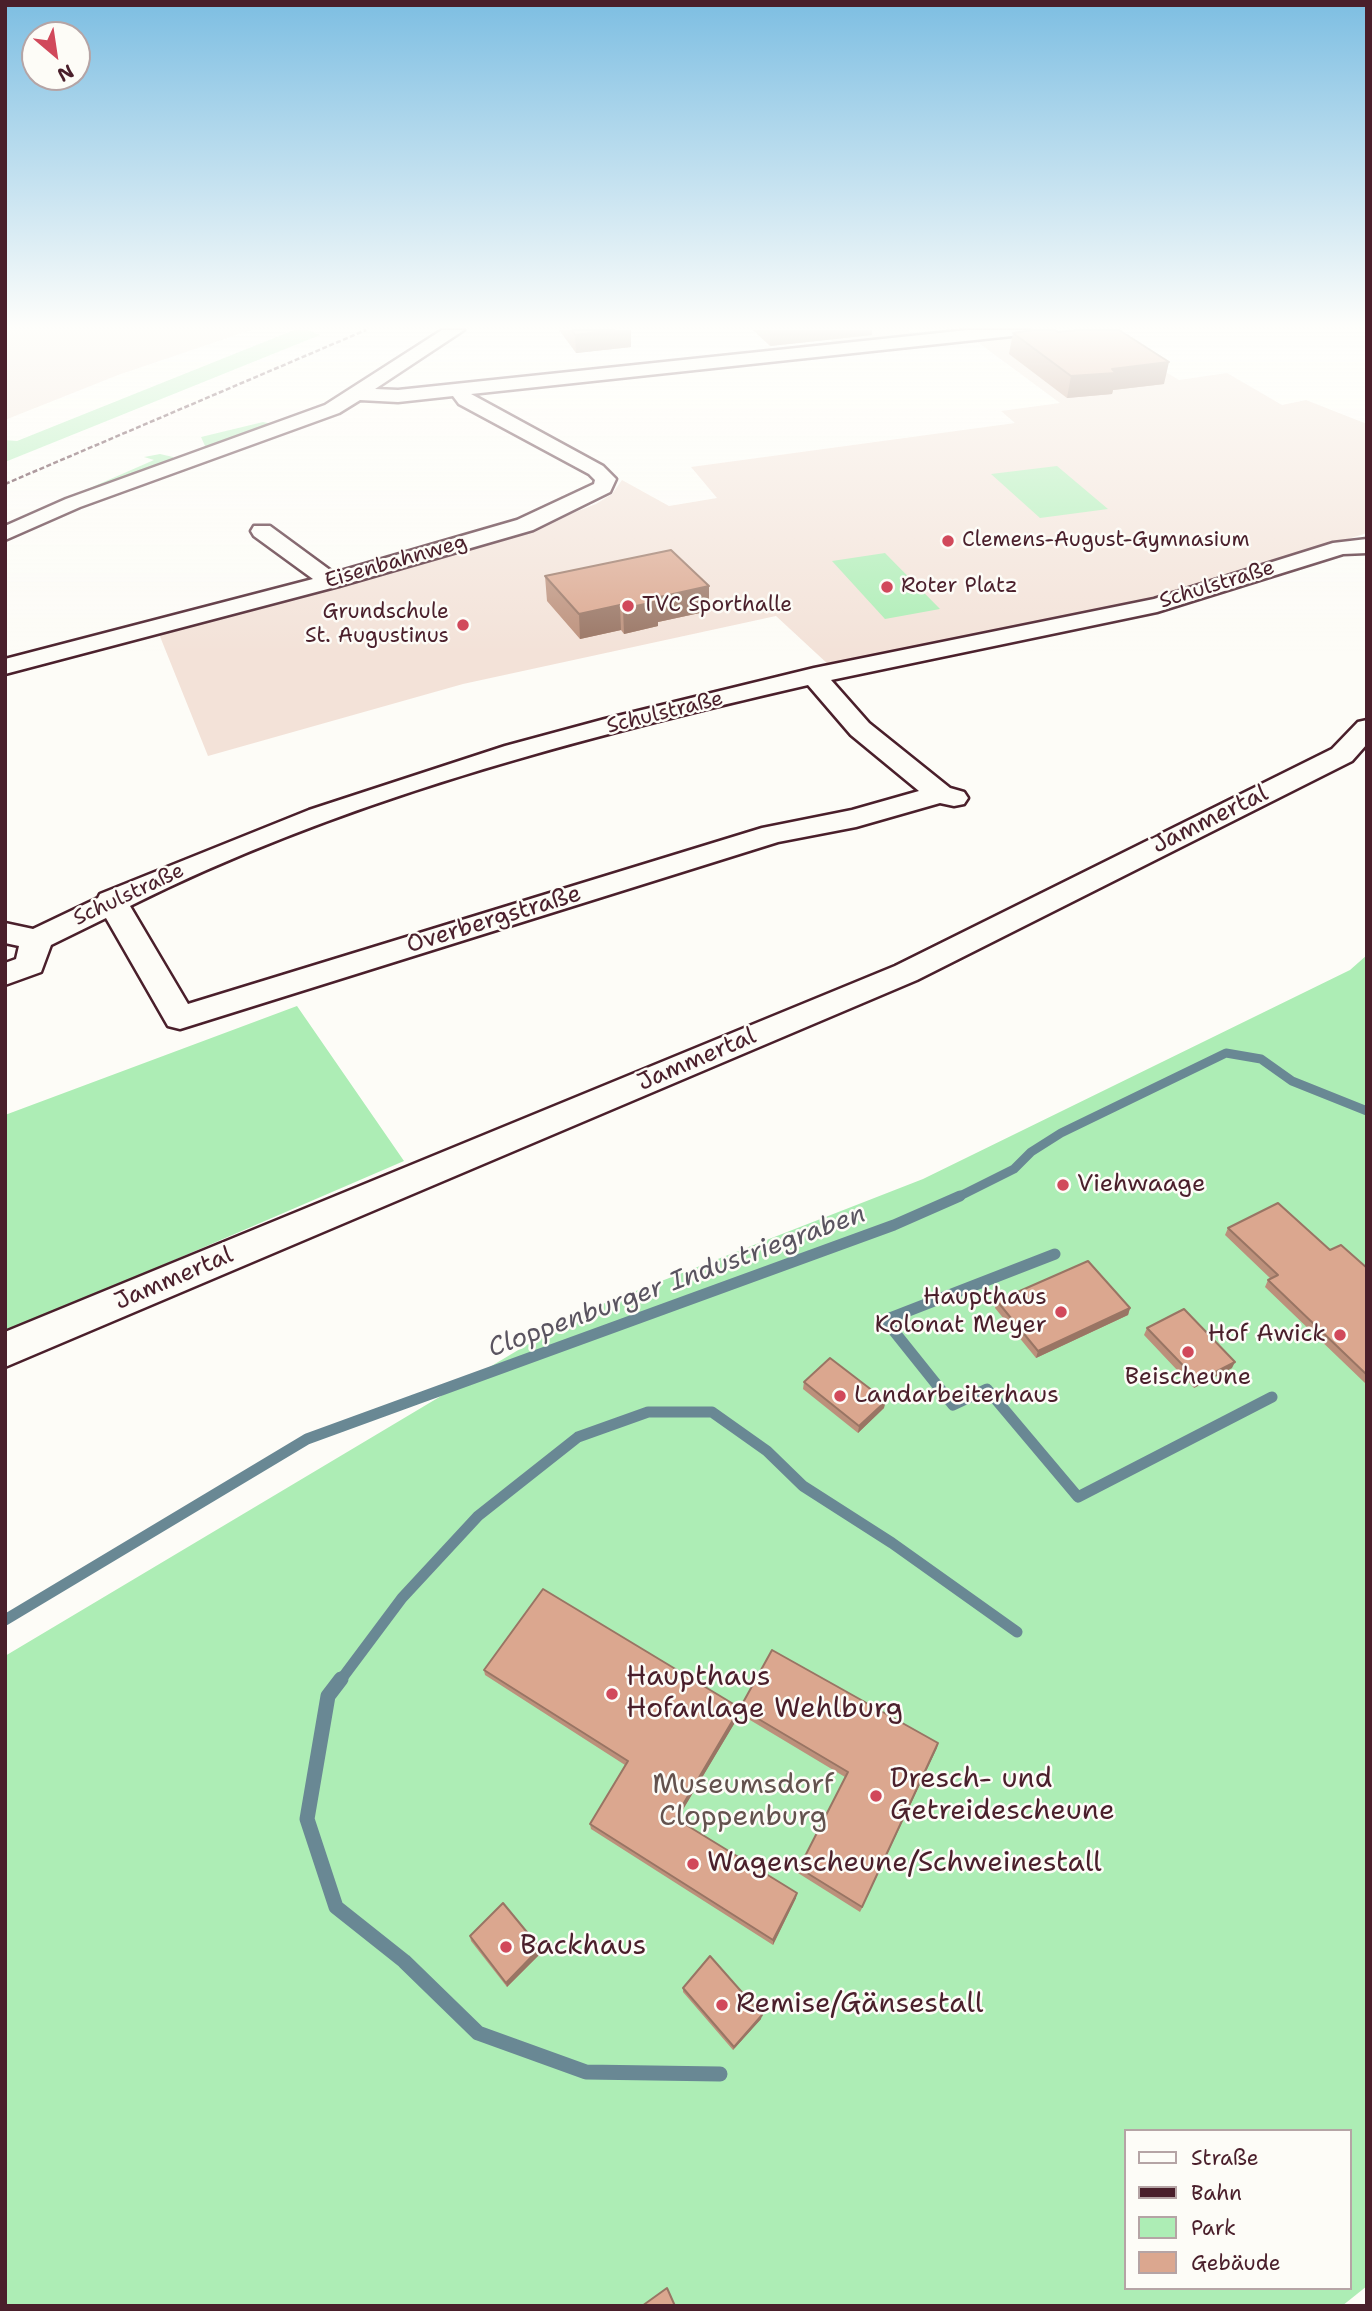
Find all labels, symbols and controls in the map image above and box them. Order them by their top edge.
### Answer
north arrow [21,21,91,91]
text: N [53,58,78,88]
place label: Clemens-August-Gymnasium [962,528,1250,554]
street label: Eisenbahnweg [322,530,470,594]
marker: Clemens-August-Gymnasium [940,533,956,549]
street label: Schulstraße [1156,556,1278,614]
place label: Roter Platz [901,574,1018,600]
marker: Roter Platz [879,579,895,595]
place label: TVC Sporthalle [642,593,792,619]
marker: TVC Sporthalle [620,598,636,614]
place label: Grundschule St. Augustinus [305,600,449,650]
marker: Grundschule St. Augustinus [455,617,471,633]
street label: Schulstraße [604,686,726,740]
street label: Jammertal [1147,779,1273,861]
street label: Schulstraße [70,858,188,932]
street label: Overbergstraße [403,880,585,960]
street label: Jammertal [633,1022,761,1098]
place label: Viehwaage [1077,1171,1205,1199]
marker: Viehwaage [1055,1177,1071,1193]
water label: Cloppenburger Industriegraben [484,1199,870,1365]
street label: Jammertal [110,1241,238,1317]
place label: Haupthaus Kolonat Meyer [874,1284,1047,1340]
marker: Haupthaus Kolonat Meyer [1053,1304,1069,1320]
place label: Hof Awick [1208,1321,1326,1349]
marker: Hof Awick [1332,1327,1348,1343]
marker: Beischeune [1180,1344,1196,1360]
place label: Beischeune [1125,1364,1251,1392]
place label: Landarbeiterhaus [854,1382,1059,1410]
marker: Landarbeiterhaus [832,1388,848,1404]
place label: Haupthaus Hofanlage Wehlburg [626,1661,903,1727]
marker: Haupthaus Hofanlage Wehlburg [604,1686,620,1702]
place label: Dresch- und Getreidescheune [890,1763,1115,1829]
park label: Museumsdorf Cloppenburg [652,1769,834,1835]
marker: Dresch- und Getreidescheune [868,1788,884,1804]
place label: Wagenscheune/Schweinestall [707,1847,1102,1881]
marker: Wagenscheune/Schweinestall [685,1856,701,1872]
place label: Backhaus [520,1930,646,1964]
marker: Backhaus [498,1939,514,1955]
place label: Remise/Gänsestall [736,1988,983,2022]
marker: Remise/Gänsestall [714,1997,730,2013]
legend [1124,2129,1351,2290]
text: Straße [1191,2144,1259,2172]
text: Bahn [1191,2179,1242,2207]
text: Park [1191,2214,1236,2242]
text: Gebäude [1191,2249,1281,2277]

